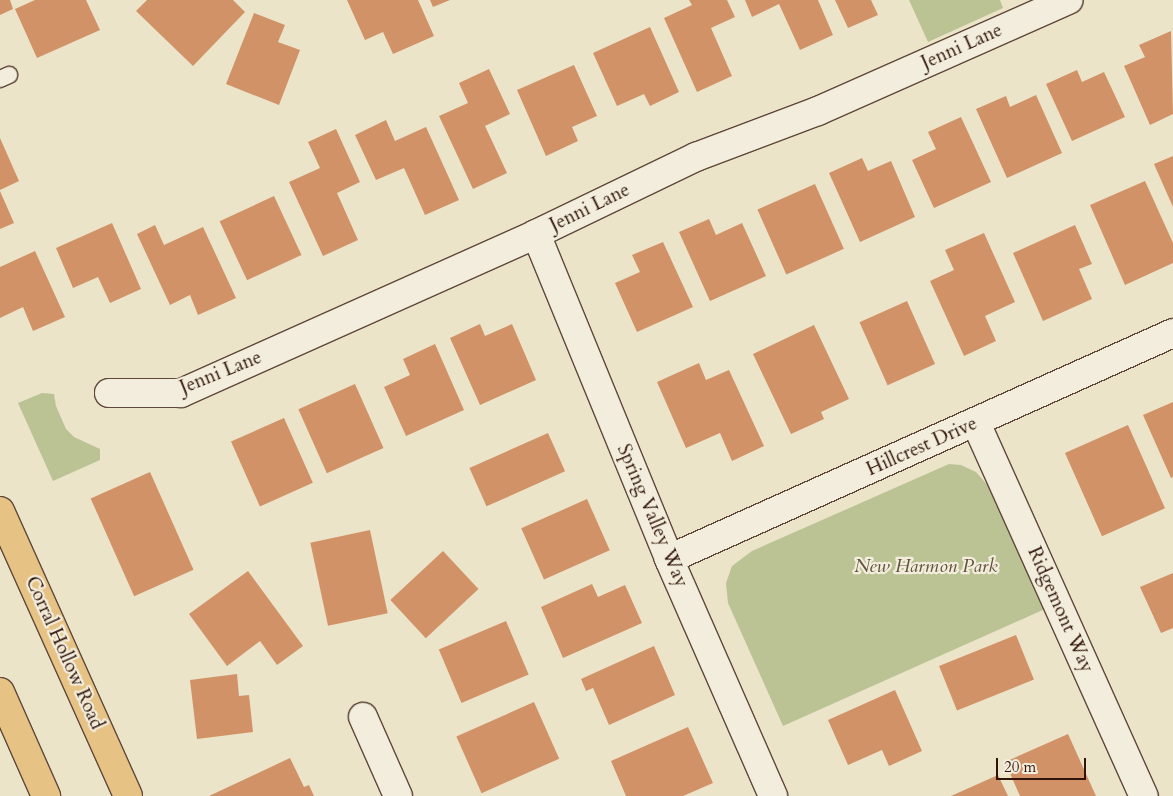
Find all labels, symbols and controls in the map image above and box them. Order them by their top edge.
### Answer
street label: Jenni Lane [918,19,1006,75]
street label: Jenni Lane [546,179,634,237]
street label: Jenni Lane [177,346,265,400]
street label: Hillcrest Drive [863,412,981,482]
street label: Spring Valley Way [612,441,692,591]
street label: Ridgemont Way [1022,544,1098,676]
park label: New Harmon Park [854,556,998,578]
street label: Corral Hollow Road [20,573,108,733]
scale bar [998,748,1088,780]
text: 20 m [1004,757,1036,777]

